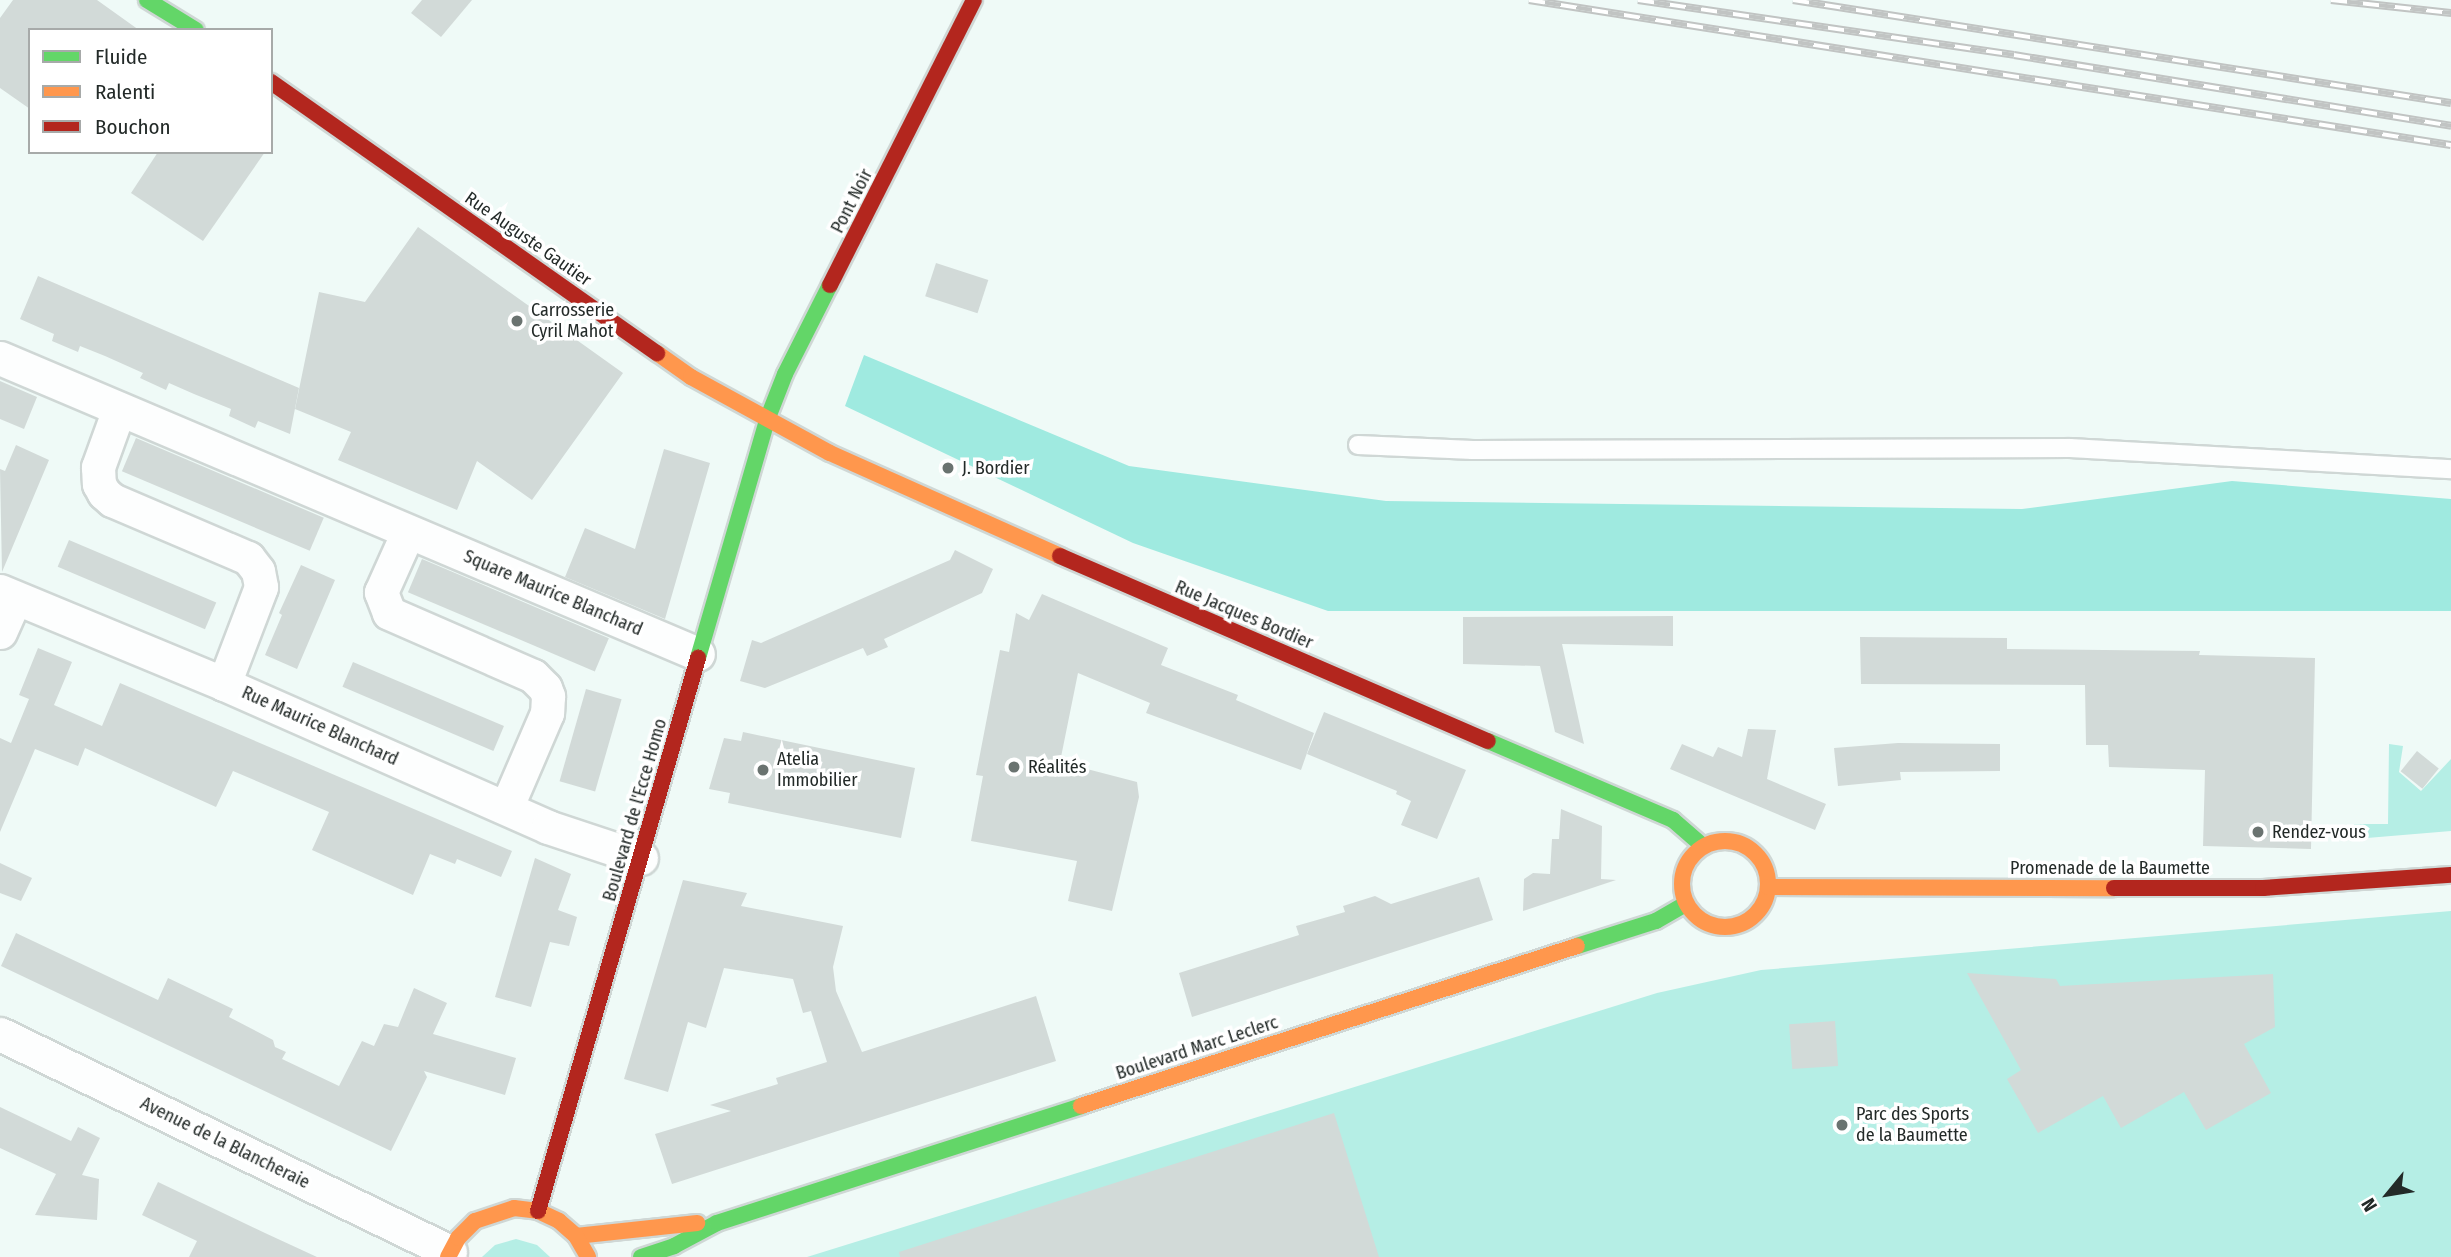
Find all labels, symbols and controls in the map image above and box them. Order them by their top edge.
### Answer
legend [28,28,273,154]
text: Fluide [95,44,147,70]
text: Ralenti [95,79,155,105]
text: Bouchon [95,114,171,140]
street label: Pont Noir [827,165,877,237]
street label: Rue Auguste Gautier [461,187,595,291]
place label: Carrosserie Cyril Mahot [531,300,614,342]
marker: Carrosserie Cyril Mahot [509,313,525,329]
place label: J. Bordier [962,457,1029,479]
marker: J. Bordier [940,460,956,476]
street label: Square Maurice Blanchard [460,545,646,641]
street label: Rue Jacques Bordier [1172,576,1316,654]
street label: Rue Maurice Blanchard [238,682,402,770]
street label: Boulevard de l'Ecce Homo [599,716,671,904]
place label: Atelia Immobilier [777,749,857,792]
place label: Réalités [1028,756,1086,778]
marker: Réalités [1006,759,1022,775]
marker: Atelia Immobilier [755,762,771,778]
place label: Rendez-vous [2272,821,2366,843]
marker: Rendez-vous [2250,824,2266,840]
street label: Promenade de la Baumette [2010,857,2210,879]
street label: Boulevard Marc Leclerc [1113,1012,1281,1084]
street label: Avenue de la Blancheraie [137,1093,313,1193]
place label: Parc des Sports de la Baumette [1856,1104,1969,1146]
marker: Parc des Sports de la Baumette [1834,1117,1850,1133]
north arrow [2353,1159,2423,1229]
text: N [2357,1194,2382,1215]

